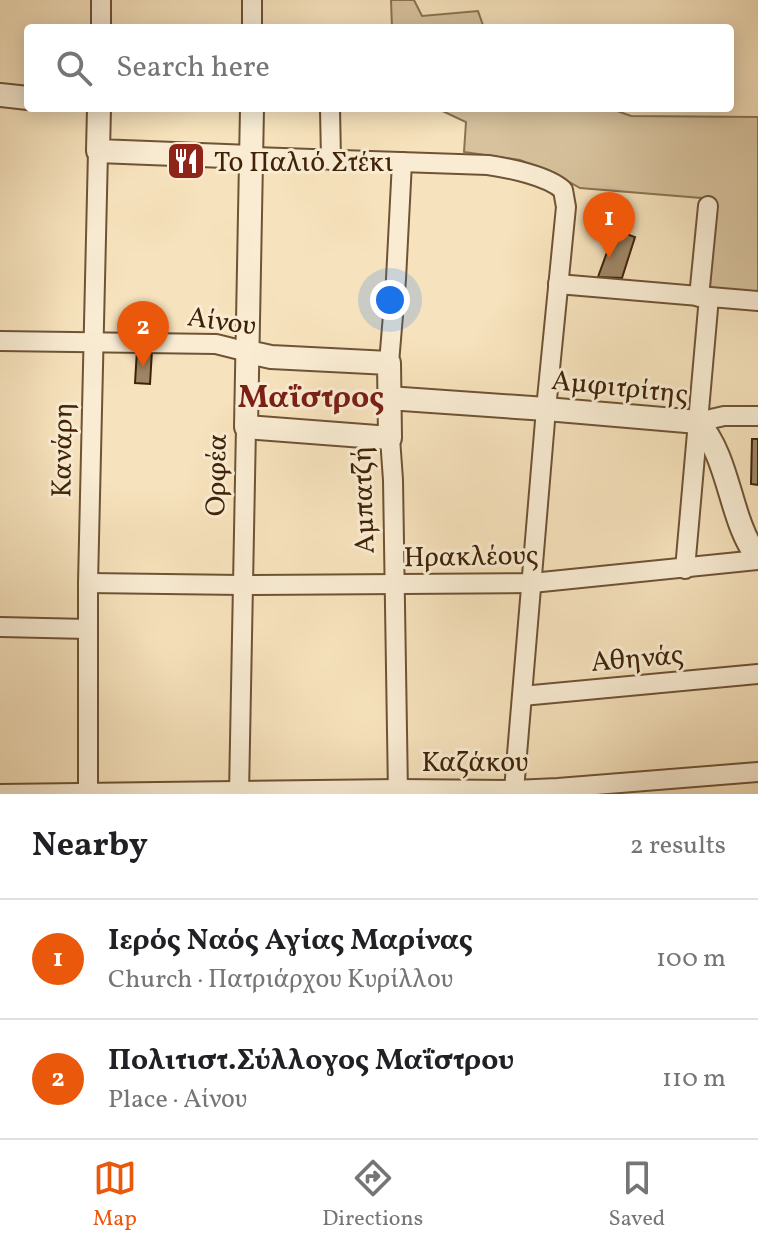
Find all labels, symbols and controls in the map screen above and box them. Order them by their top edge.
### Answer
search box [24,24,734,112]
icon: search [52,46,96,90]
text: Search here [116,47,270,89]
restaurant icon: Το Παλιό Στέκι [165,140,207,182]
place label: Το Παλιό Στέκι [214,144,393,183]
pin: 1 [583,192,635,258]
your location [370,280,410,320]
street label: Αίνου [185,298,259,347]
pin: 2 [117,301,169,367]
street label: Αμφιτρίτης [549,362,690,415]
district label: Μαΐστρος [238,377,384,421]
street label: Κανάρη [43,402,84,498]
street label: Ορφέα [197,433,238,517]
street label: Αμπατζή [343,445,386,554]
street label: Ηρακλέους [403,537,539,578]
street label: Αθηνάς [589,636,685,683]
street label: Καζάκου [421,744,529,783]
text: Nearby [32,823,148,870]
text: 2 results [630,828,726,864]
text: Ιερός Ναός Αγίας Μαρίνας [108,920,473,962]
text: 1 [53,941,63,977]
text: 100 m [656,941,726,977]
text: Church · Πατριάρχου Κυρίλλου [108,962,453,998]
text: Πολιτιστ.Σύλλογος Μαΐστρου [108,1040,514,1082]
text: 2 [51,1061,65,1097]
text: 110 m [662,1061,726,1097]
text: Place · Αίνου [108,1082,247,1118]
tab: Map [93,1156,137,1235]
tab: Directions [322,1156,423,1235]
tab: Saved [609,1156,665,1235]

